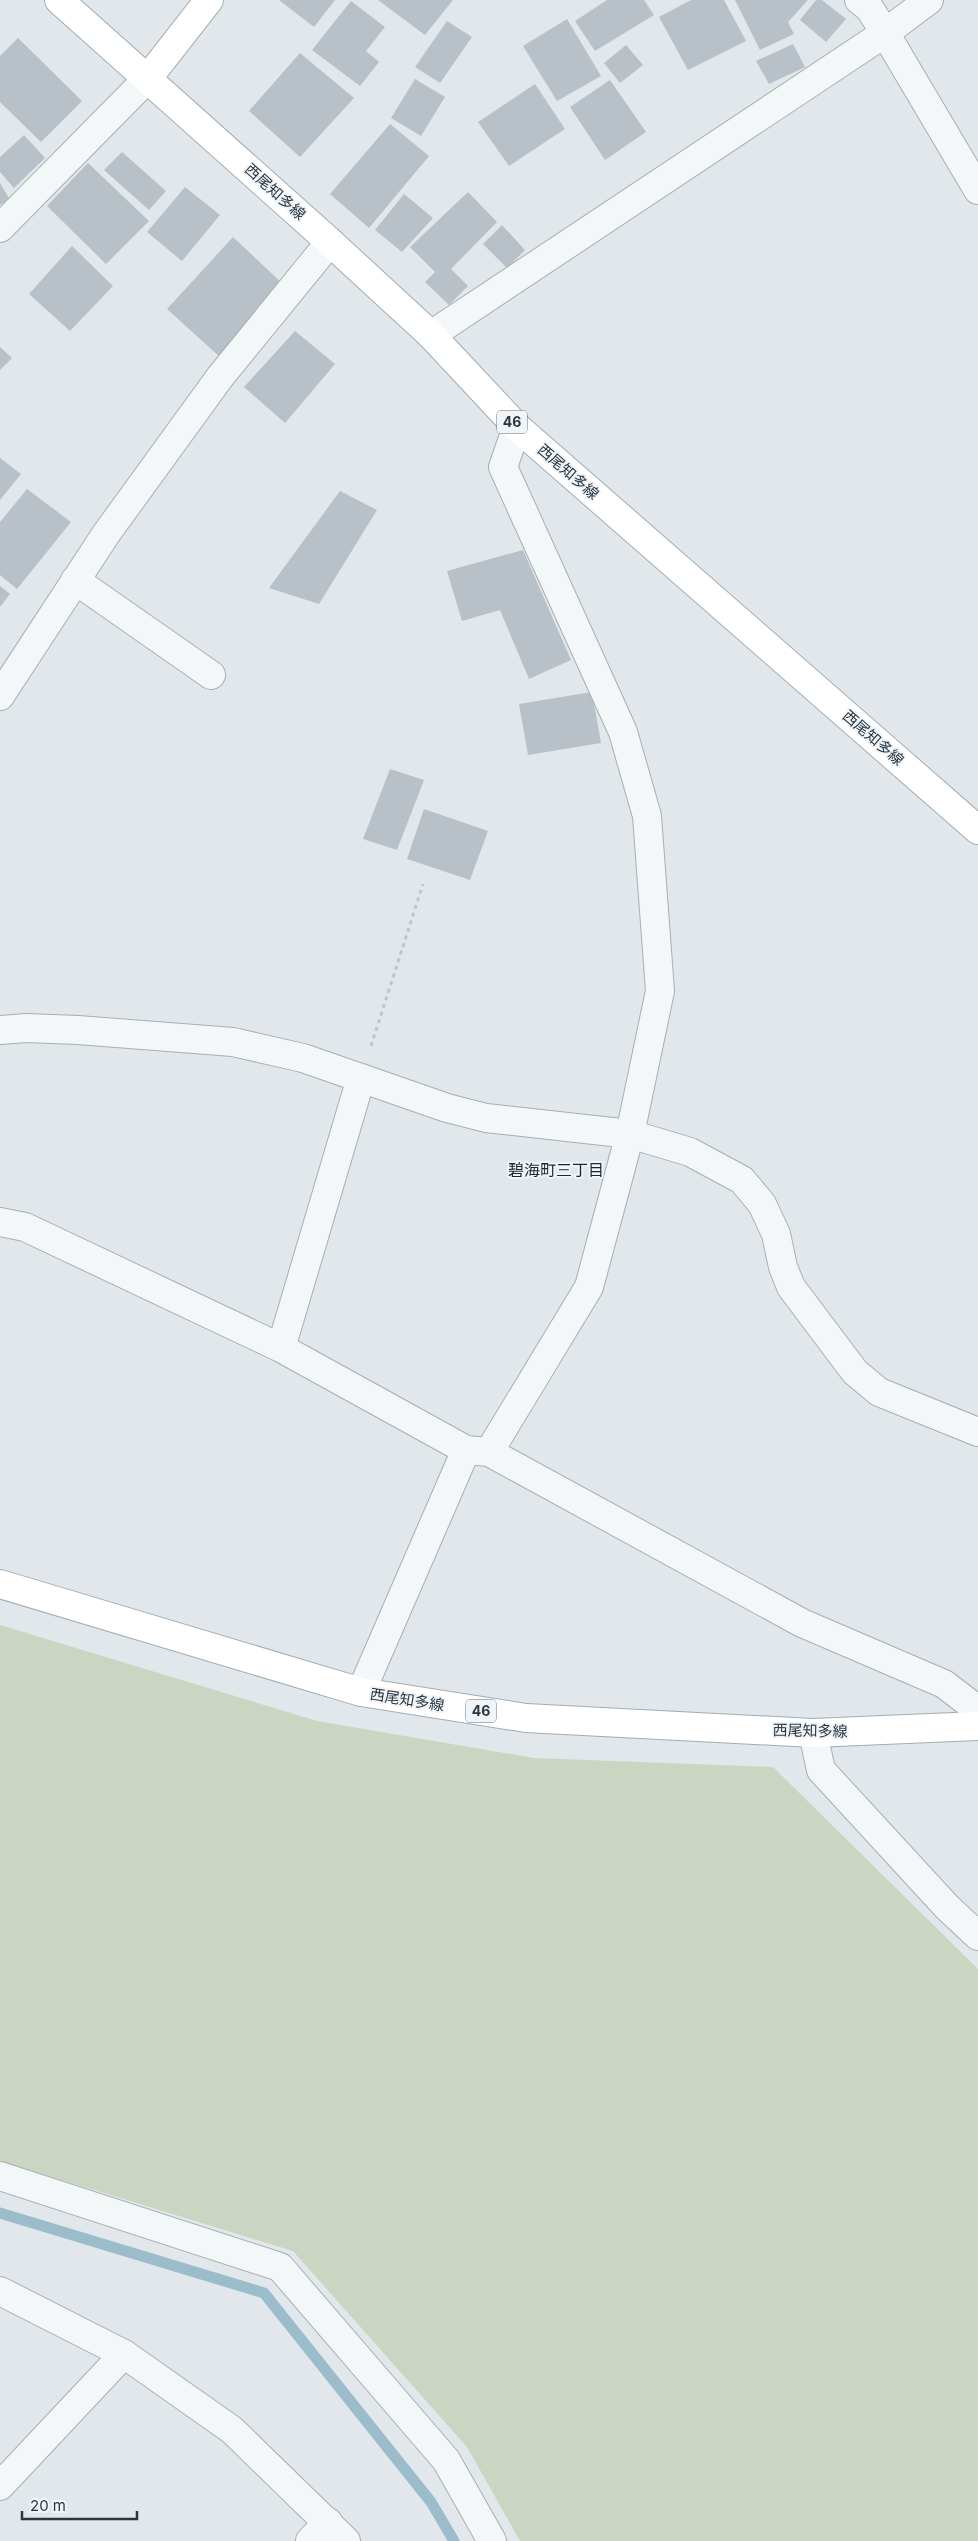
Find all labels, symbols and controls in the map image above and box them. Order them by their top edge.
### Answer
street label: 西尾知多線 [241,159,310,224]
road number: 46 [497,411,527,434]
street label: 西尾知多線 [534,440,603,503]
street label: 西尾知多線 [839,706,908,769]
district label: 碧海町三丁目 [508,1160,604,1180]
street label: 西尾知多線 [369,1684,446,1715]
road number: 46 [466,1700,496,1722]
street label: 西尾知多線 [772,1720,848,1741]
scale bar [22,2488,138,2520]
text: 20 m [30,2496,66,2515]

